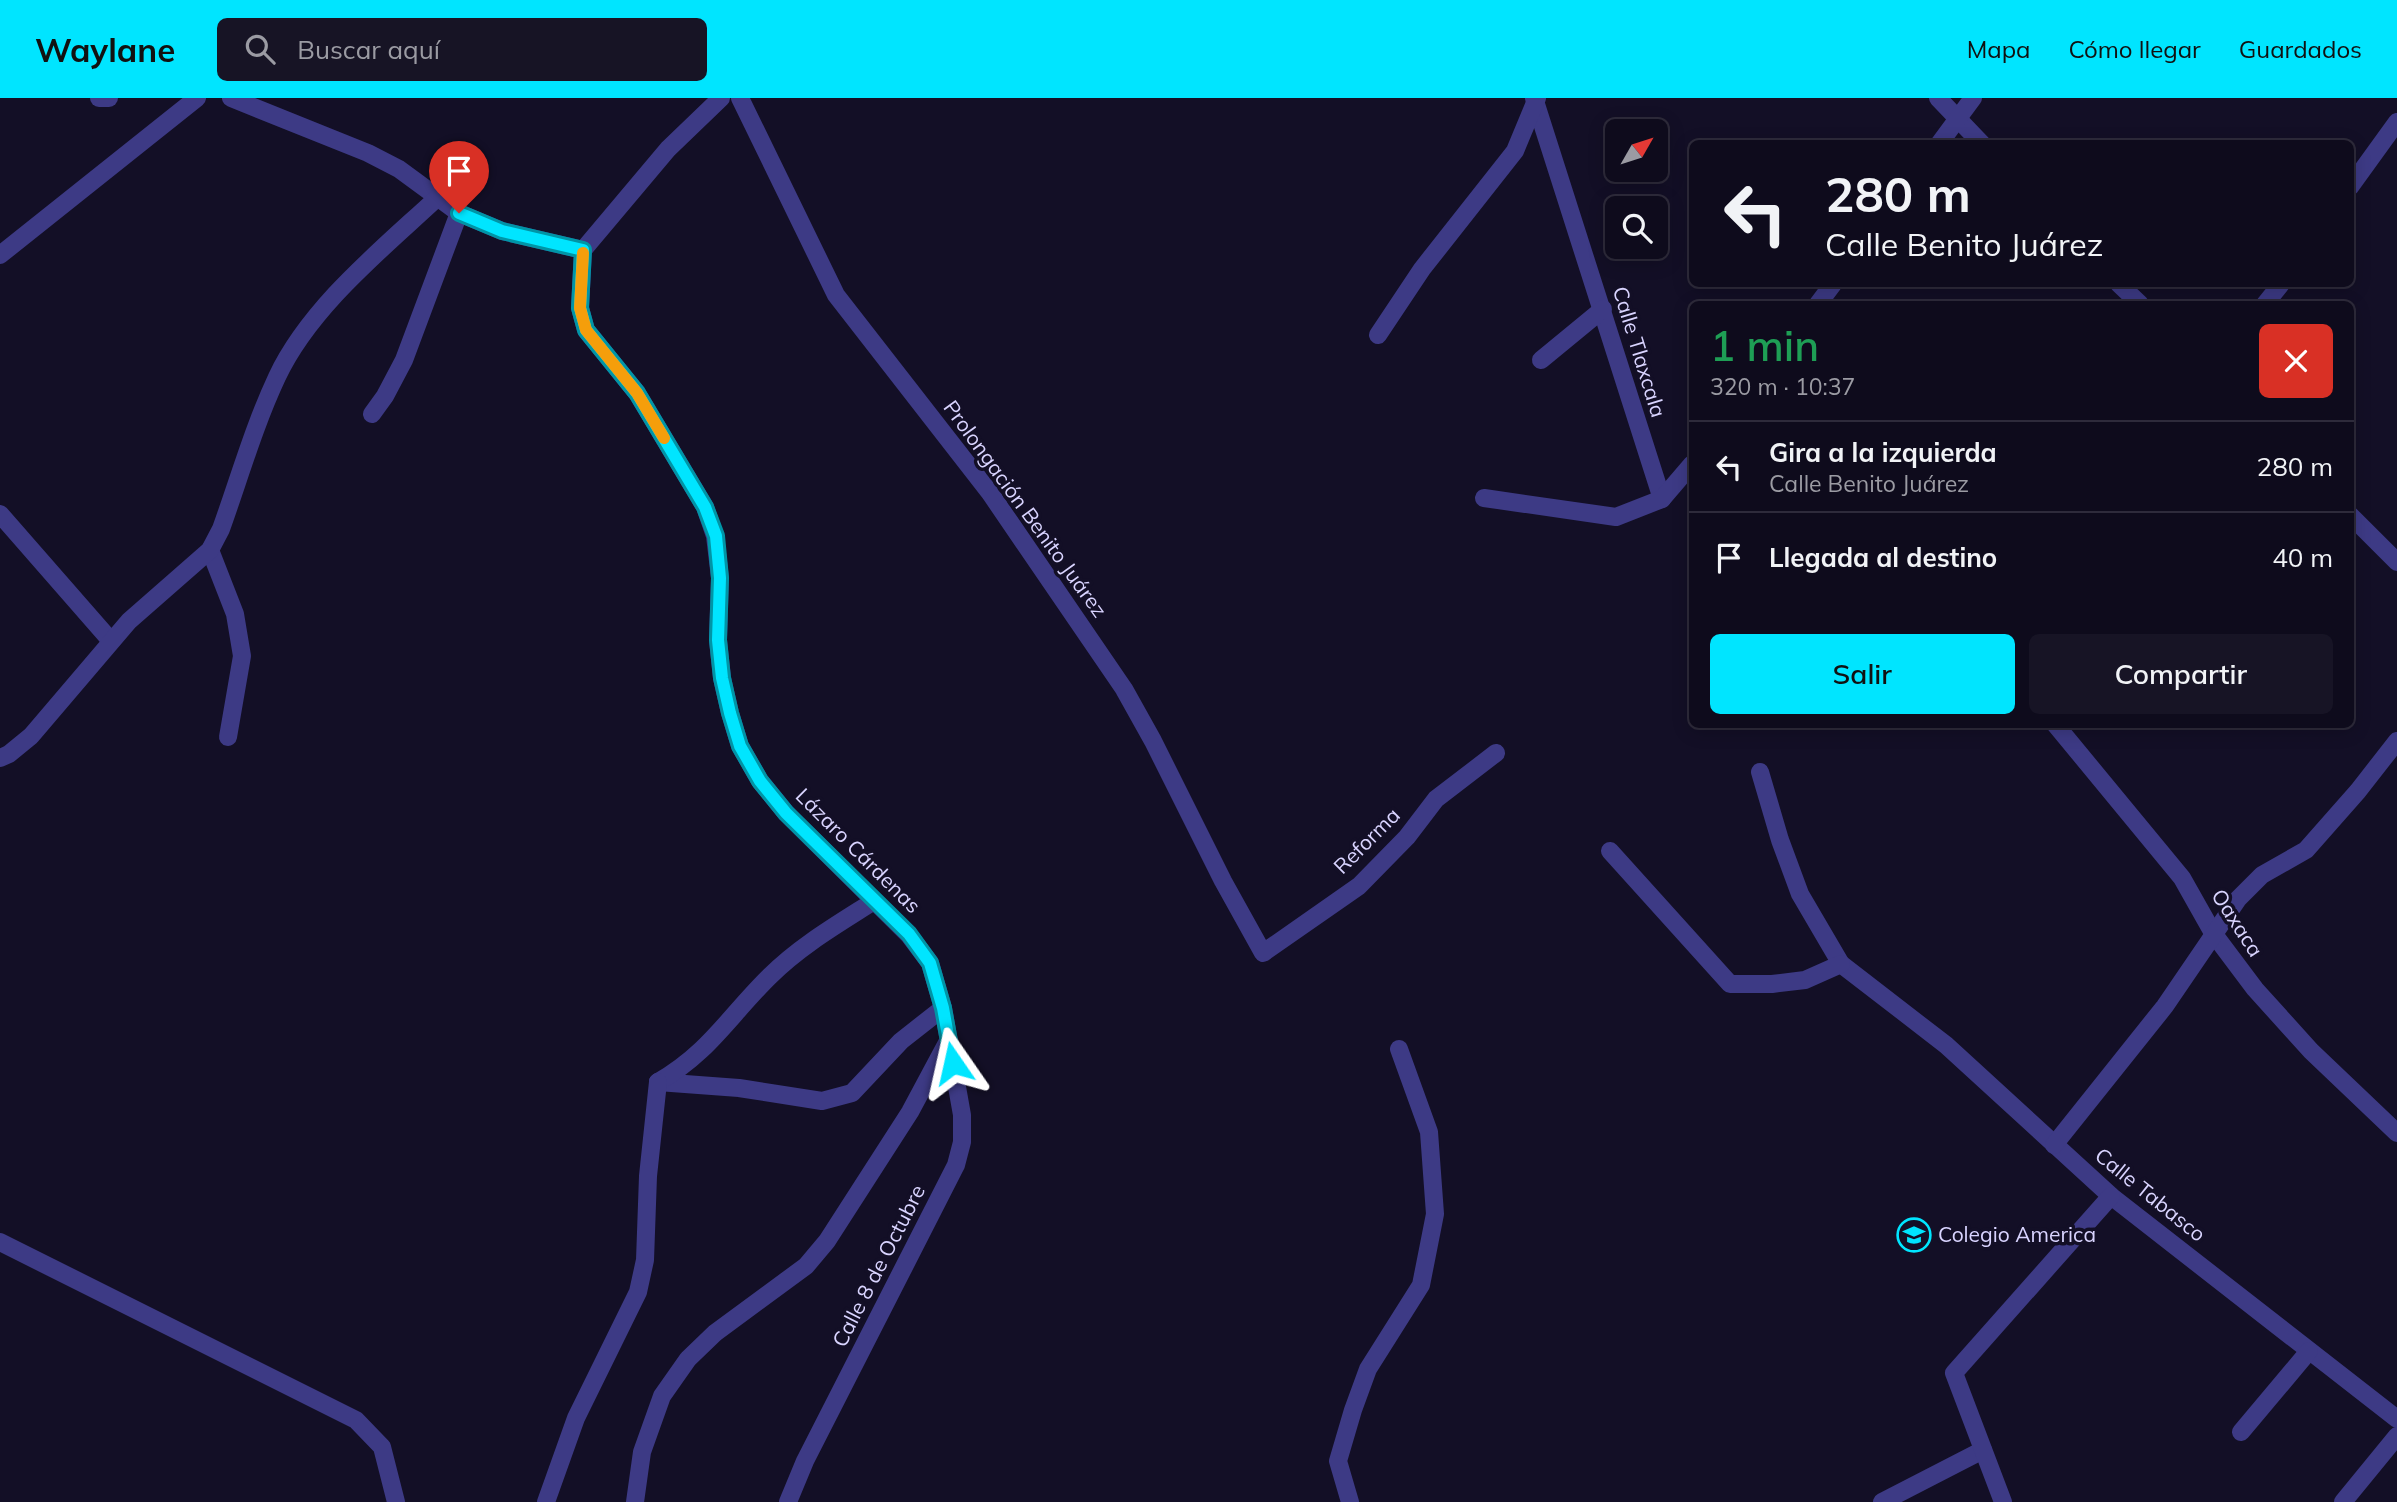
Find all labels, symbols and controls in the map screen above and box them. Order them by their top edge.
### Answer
search box [217,18,707,81]
text: Waylane [35,29,175,70]
icon: search [241,30,279,68]
text: Buscar aquí [297,33,440,66]
text: Mapa [1967,34,2030,64]
text: Cómo llegar [2068,34,2201,64]
text: Guardados [2239,34,2362,64]
north arrow [1605,119,1668,182]
map controls [1605,119,1668,259]
pin [429,141,489,213]
icon: arrive [440,152,478,190]
text: 280 m [1825,163,1971,224]
icon: left [1710,168,1801,259]
button: search [1605,196,1668,259]
text: Calle Benito Juárez [1825,224,2103,264]
street label: Calle Tlaxcala [1608,283,1672,420]
text: 1 min [1710,319,1819,372]
button: close [2259,324,2333,398]
text: 320 m · 10:37 [1710,372,1855,401]
street label: Prolongación Benito Juárez [938,395,1113,622]
text: Gira a la izquierda [1769,436,1997,469]
icon: left [1710,448,1748,486]
text: 280 m [2257,450,2333,483]
text: Calle Benito Juárez [1769,469,1969,498]
icon: arrive [1710,539,1748,577]
text: Llegada al destino [1769,541,1997,574]
text: 40 m [2272,541,2333,574]
button: Salir [1710,634,2015,714]
button: Compartir [2029,634,2333,714]
street label: Lázaro Cárdenas [791,782,927,918]
street label: Reforma [1328,802,1405,879]
street label: Oaxaca [2206,884,2269,961]
position arrow [916,1026,990,1100]
street label: Calle Tabasco [2090,1142,2211,1247]
street label: Calle 8 de Octubre [826,1180,930,1351]
school or university icon: Colegio America [1895,1216,1933,1254]
place label: Colegio America [1938,1221,2096,1247]

